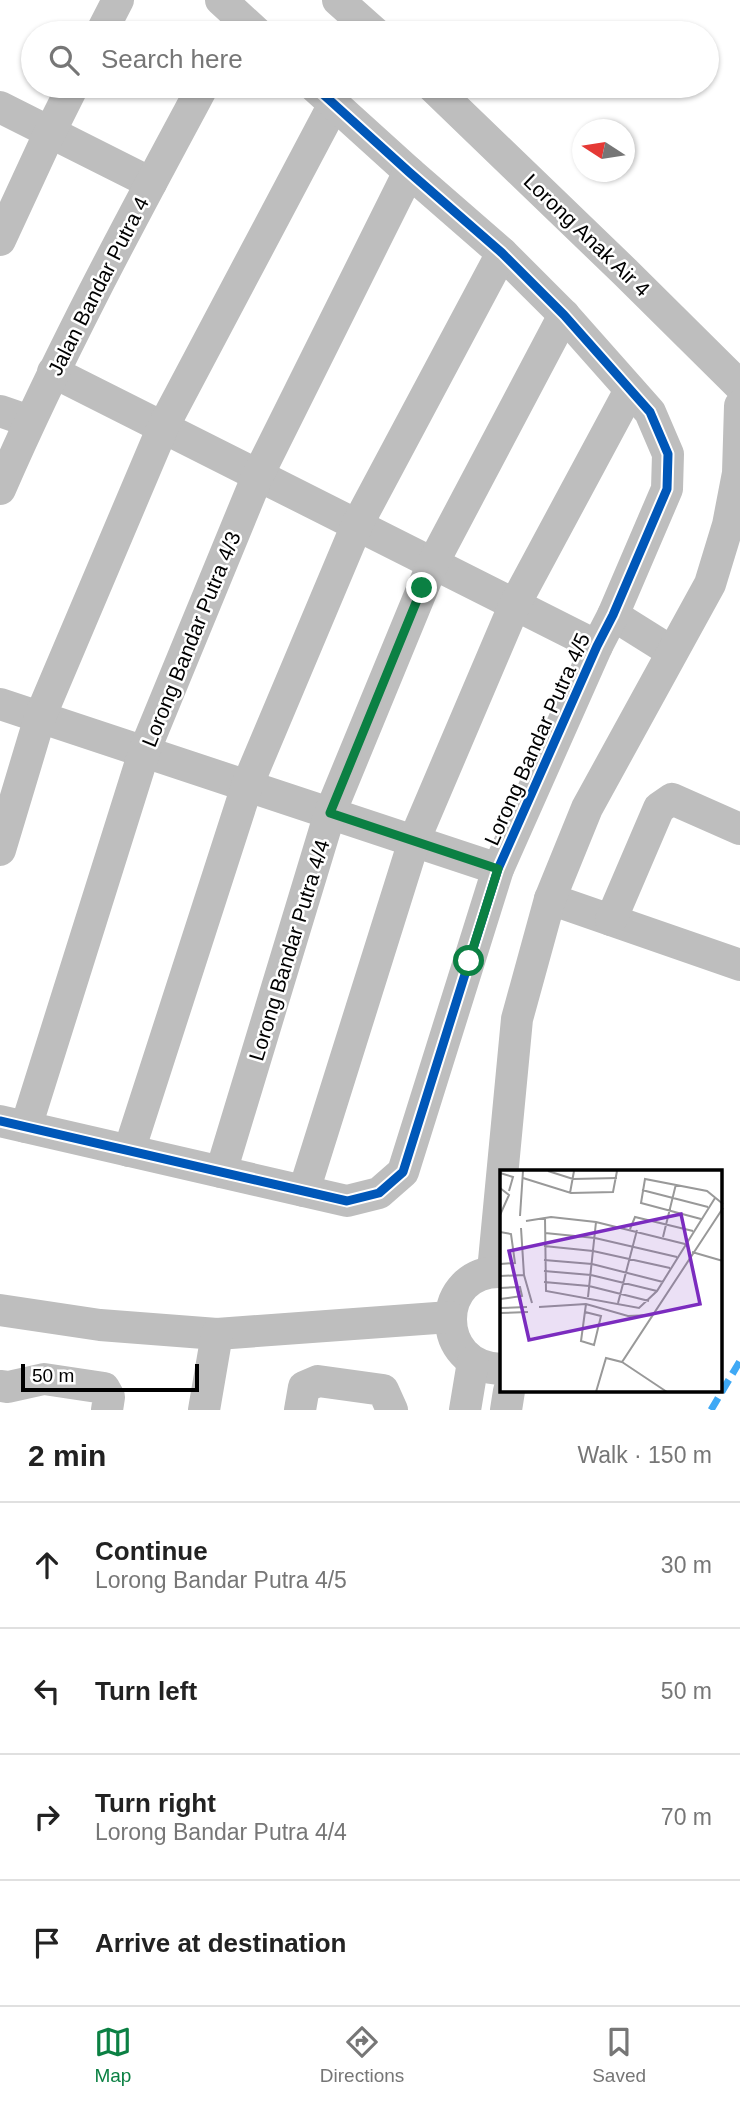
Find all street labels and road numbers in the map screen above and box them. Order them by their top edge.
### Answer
street label: Lorong Anak Air 4 [519,169,655,301]
street label: Jalan Bandar Putra 4 [43,193,153,379]
street label: Lorong Bandar Putra 4/3 [137,528,245,750]
street label: Lorong Bandar Putra 4/5 [480,629,594,849]
street label: Lorong Bandar Putra 4/4 [244,836,334,1063]

